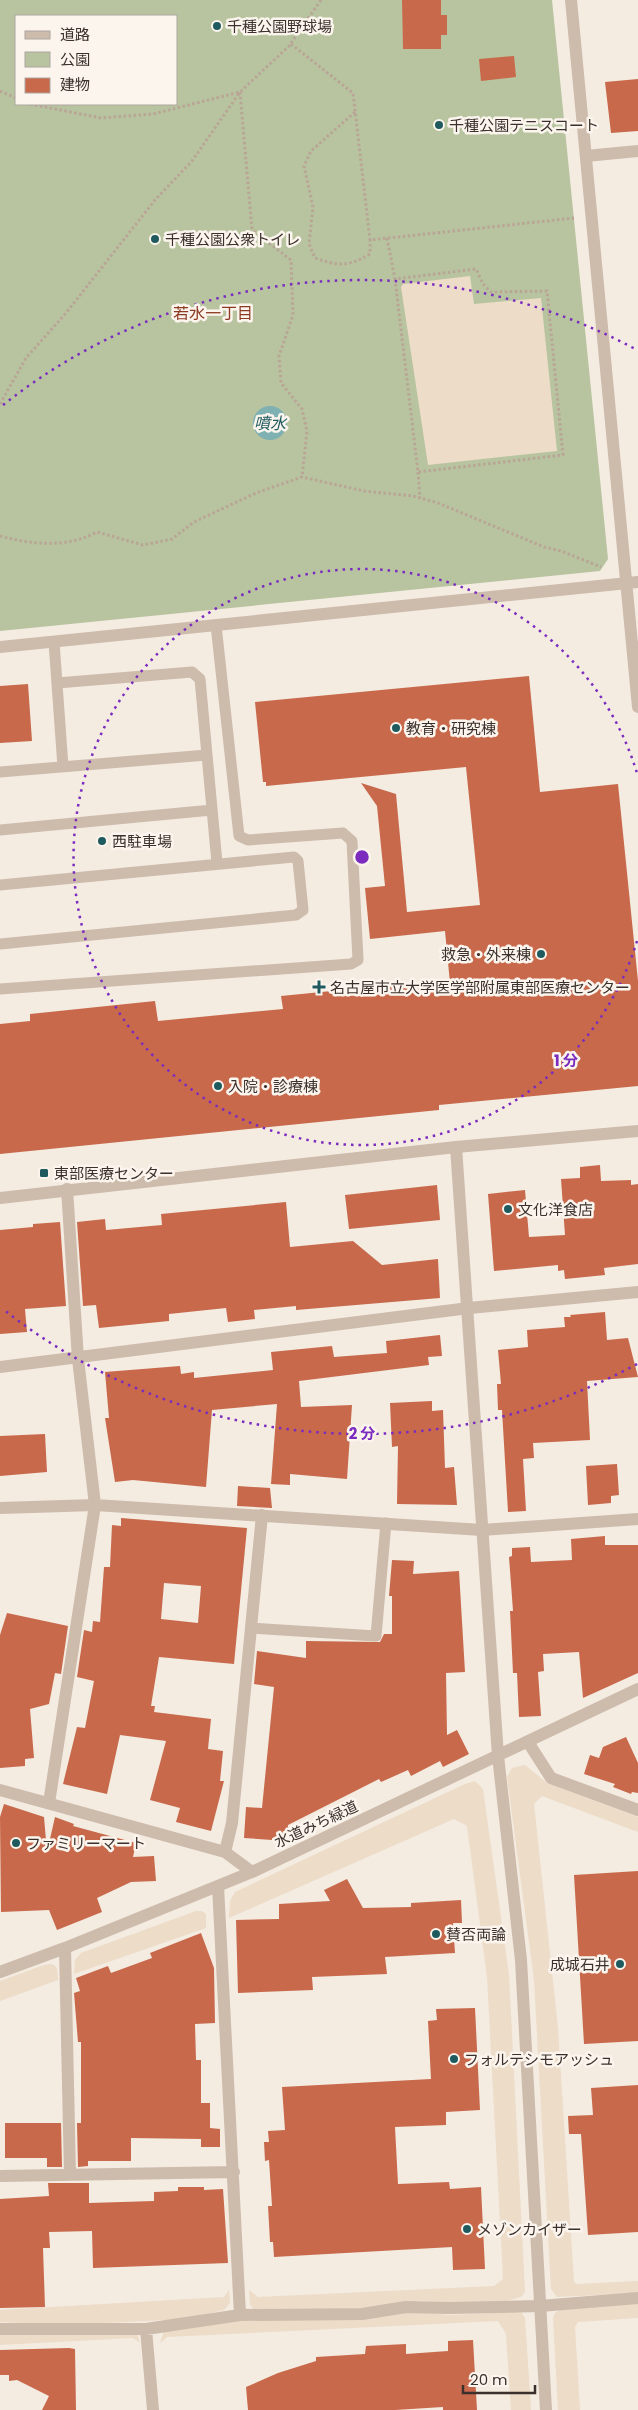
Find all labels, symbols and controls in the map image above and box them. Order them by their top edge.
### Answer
legend [15,15,178,105]
place label: 千種公園野球場 [227,16,332,37]
marker: 千種公園野球場 [211,20,223,32]
text: 道路 [60,24,90,45]
text: 公園 [60,49,90,70]
text: 建物 [60,74,90,95]
place label: 千種公園テニスコート [449,115,599,136]
marker: 千種公園テニスコート [433,119,445,131]
place label: 千種公園公衆トイレ [165,229,300,250]
marker: 千種公園公衆トイレ [149,233,161,245]
district label: 若水一丁目 [173,302,253,325]
water label: 噴水 [254,412,288,435]
place label: 教育・研究棟 [406,718,496,739]
marker: 教育・研究棟 [390,722,402,734]
place label: 西駐車場 [112,831,172,852]
marker: 西駐車場 [96,835,108,847]
centre of rings [353,848,371,866]
place label: 救急・外来棟 [441,944,531,965]
marker: 救急・外来棟 [535,948,547,960]
place label: 名古屋市立大学医学部附属東部医療センター [330,977,630,998]
marker: 名古屋市立大学医学部附属東部医療センター [312,980,326,994]
text: 1 分 [554,1050,578,1071]
place label: 入院・診療棟 [228,1076,318,1097]
marker: 入院・診療棟 [212,1080,224,1092]
place label: 東部医療センター [54,1163,174,1184]
marker: 東部医療センター [38,1167,50,1179]
place label: 文化洋食店 [518,1199,593,1220]
marker: 文化洋食店 [502,1203,514,1215]
text: 2 分 [349,1423,375,1444]
street label: 水道みち緑道 [271,1795,361,1853]
place label: ファミリーマート [26,1833,146,1854]
marker: ファミリーマート [10,1837,22,1849]
place label: 賛否両論 [446,1924,506,1945]
marker: 賛否両論 [430,1928,442,1940]
place label: 成城石井 [550,1954,610,1975]
marker: 成城石井 [614,1958,626,1970]
place label: フォルテシモアッシュ [464,2049,614,2070]
marker: フォルテシモアッシュ [448,2053,460,2065]
place label: メゾンカイザー [477,2219,582,2240]
marker: メゾンカイザー [461,2223,473,2235]
scale bar [463,2362,536,2394]
text: 20 m [470,2369,508,2390]

